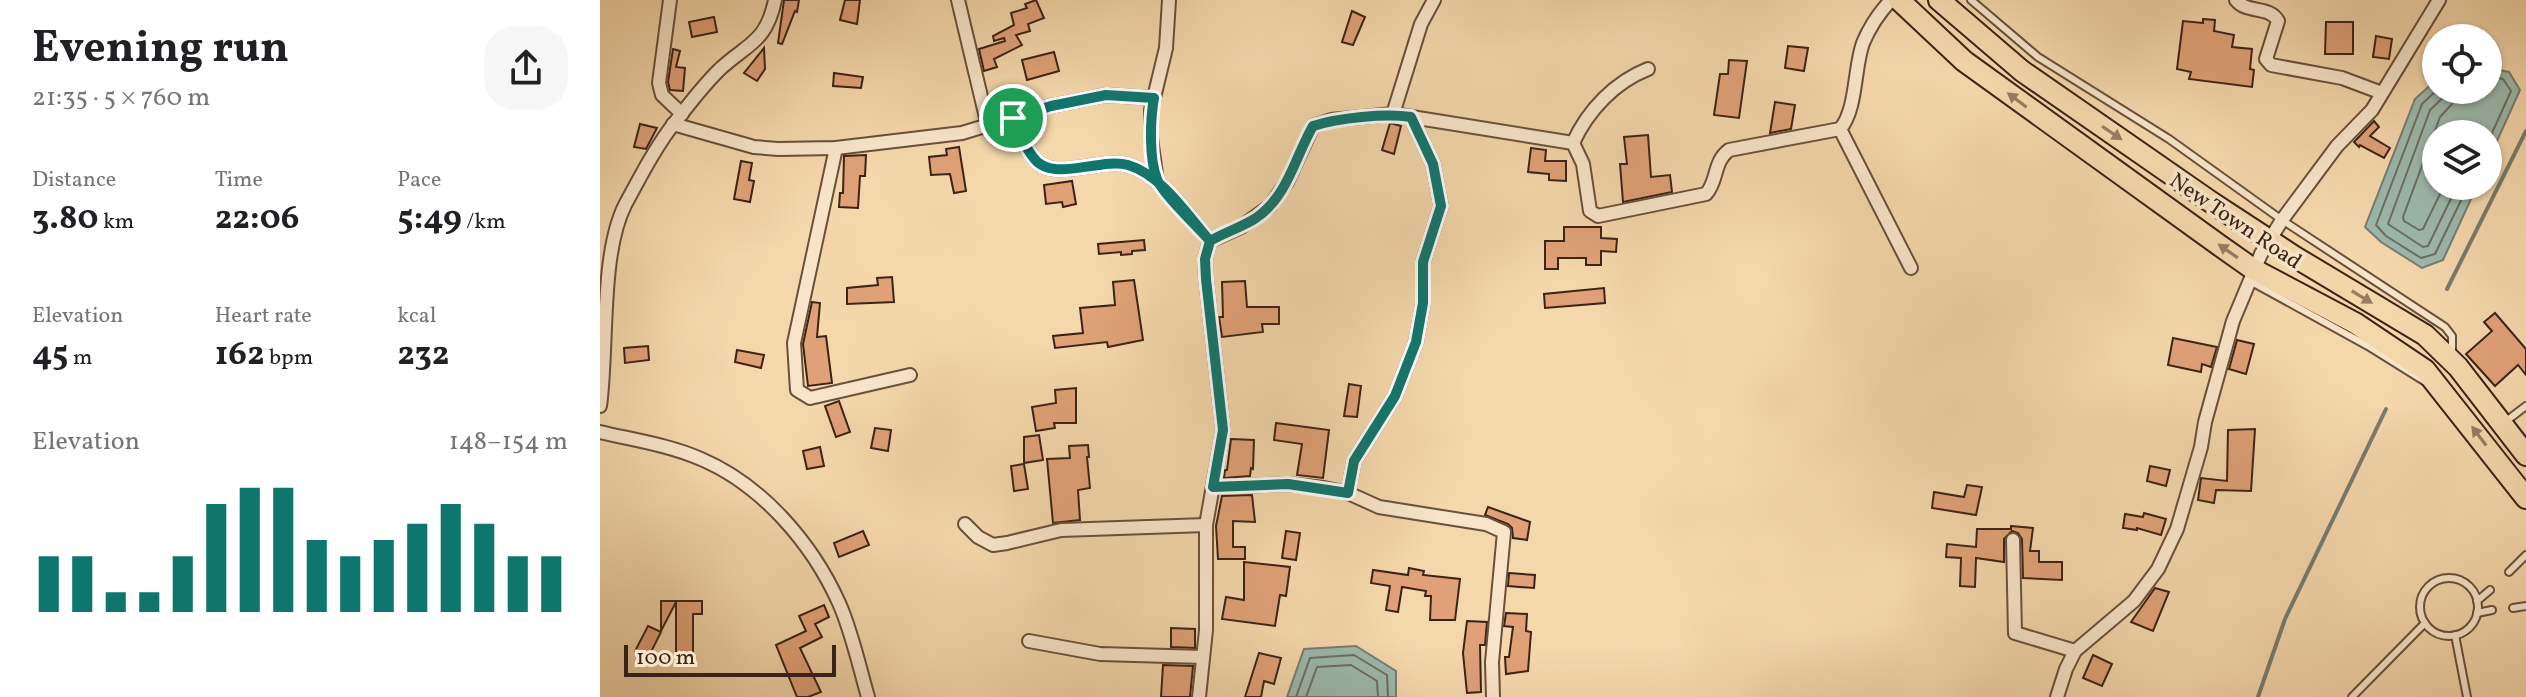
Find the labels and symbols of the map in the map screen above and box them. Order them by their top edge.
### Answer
pin [979,84,1047,152]
one-way arrow [2006,92,2027,108]
one-way arrow [2101,125,2122,140]
street label: New Town Road [2163,166,2307,278]
one-way arrow [2217,243,2239,259]
one-way arrow [2351,290,2373,304]
one-way arrow [2471,426,2487,446]
scale bar [624,641,836,677]

